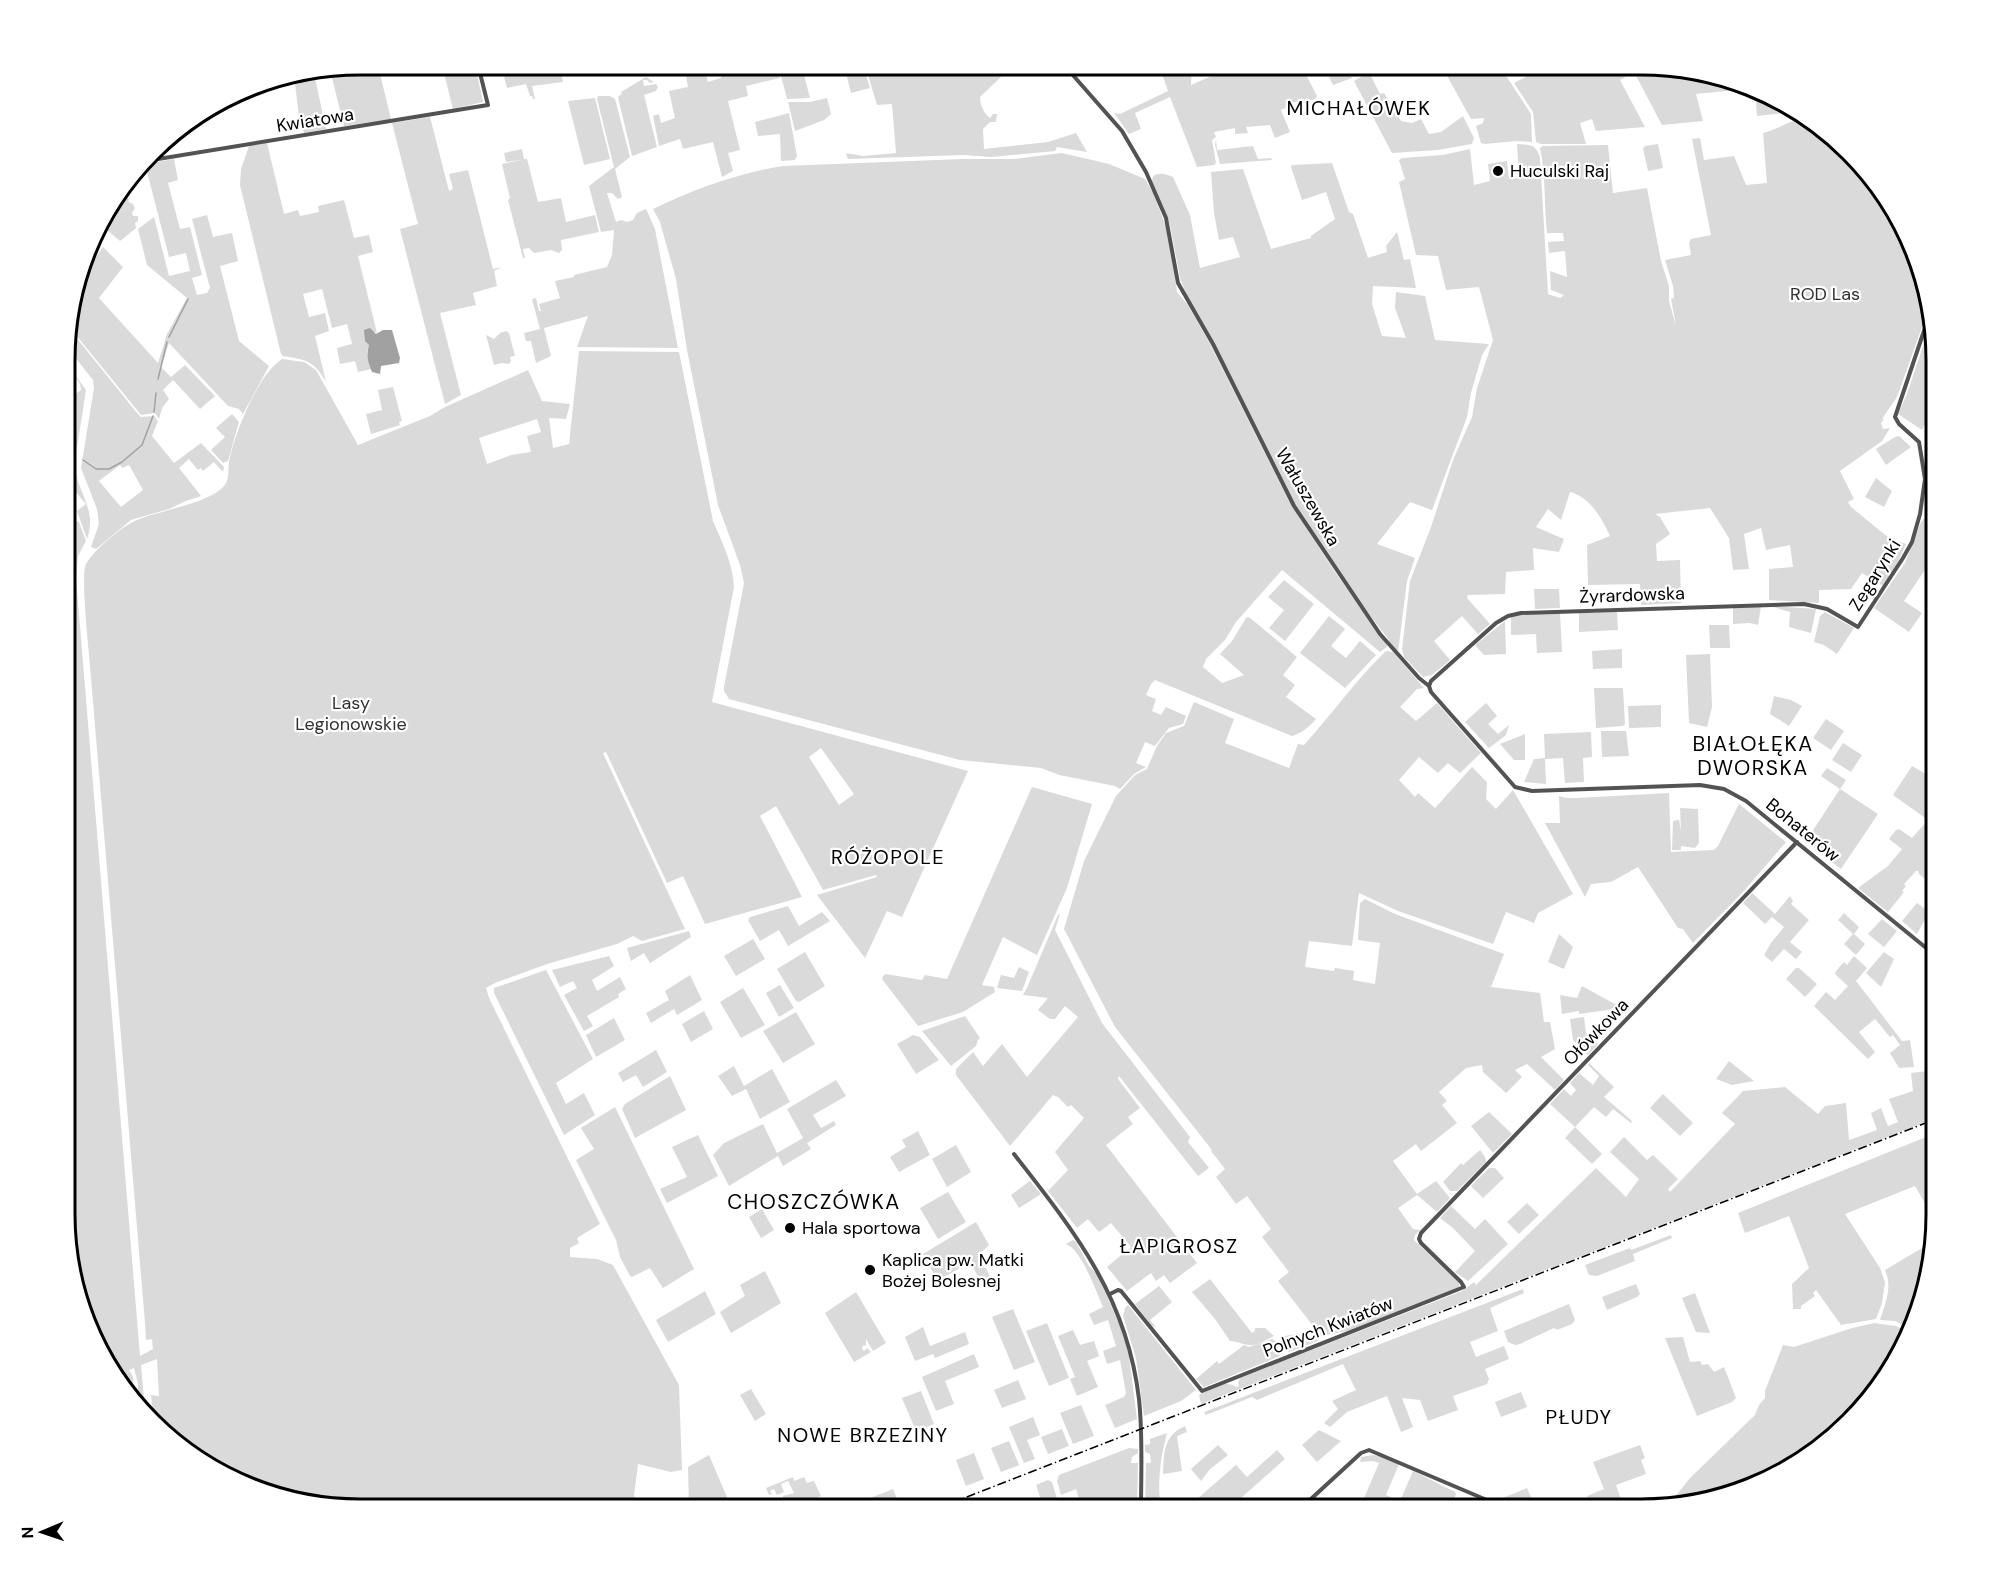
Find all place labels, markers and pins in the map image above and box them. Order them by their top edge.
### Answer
place label: Huculski Raj [1510,159,1609,183]
marker: Huculski Raj [1491,164,1505,178]
place label: Hala sportowa [802,1216,921,1240]
marker: Hala sportowa [783,1221,797,1235]
place label: Kaplica pw. Matki Bożej Bolesnej [882,1248,1024,1293]
marker: Kaplica pw. Matki Bożej Bolesnej [863,1263,877,1277]

